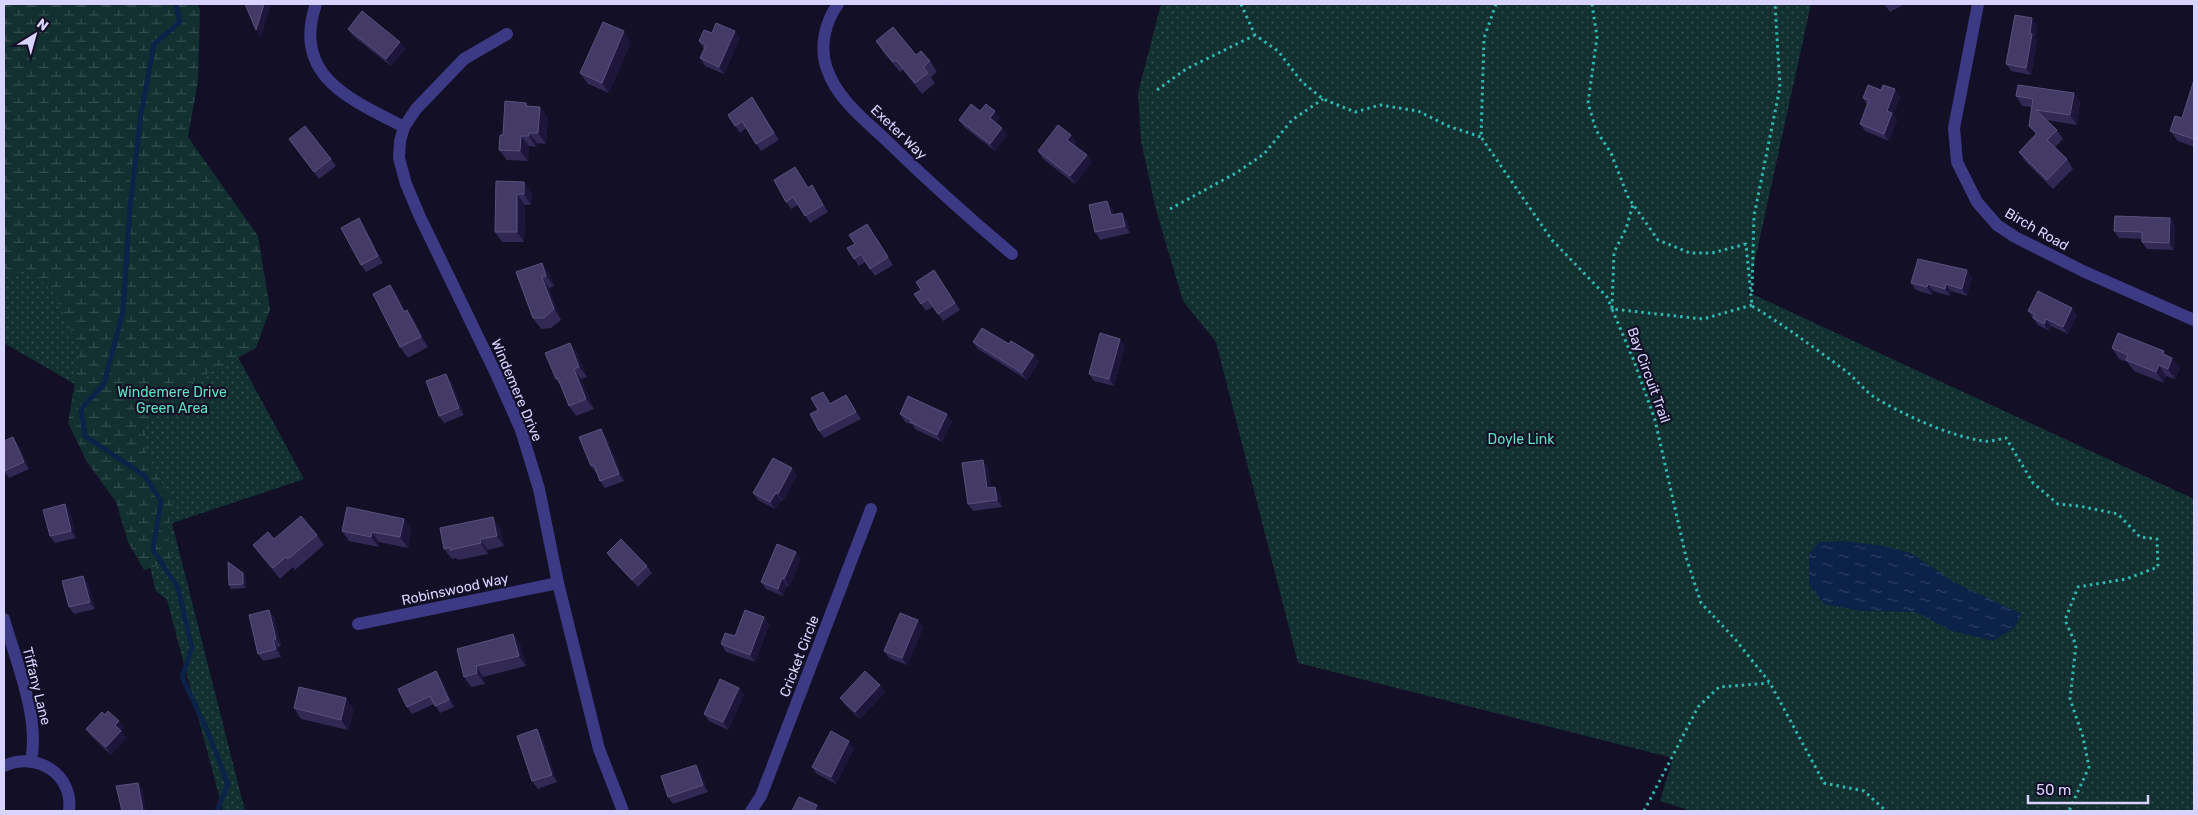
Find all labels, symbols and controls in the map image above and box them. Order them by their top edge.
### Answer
north arrow [10,10,60,60]
text: N [33,15,52,35]
street label: Exeter Way [867,101,930,163]
street label: Birch Road [2002,204,2072,254]
street label: Bay Circuit Trail [1623,325,1674,425]
street label: Windemere Drive [487,336,546,444]
park label: Windemere Drive Green Area [117,384,227,417]
park label: Doyle Link [1488,431,1555,448]
street label: Robinswood Way [400,570,510,609]
street label: Cricket Circle [776,613,823,699]
street label: Tiffany Lane [19,645,54,727]
scale bar [2028,772,2148,804]
text: 50 m [2036,781,2071,799]

